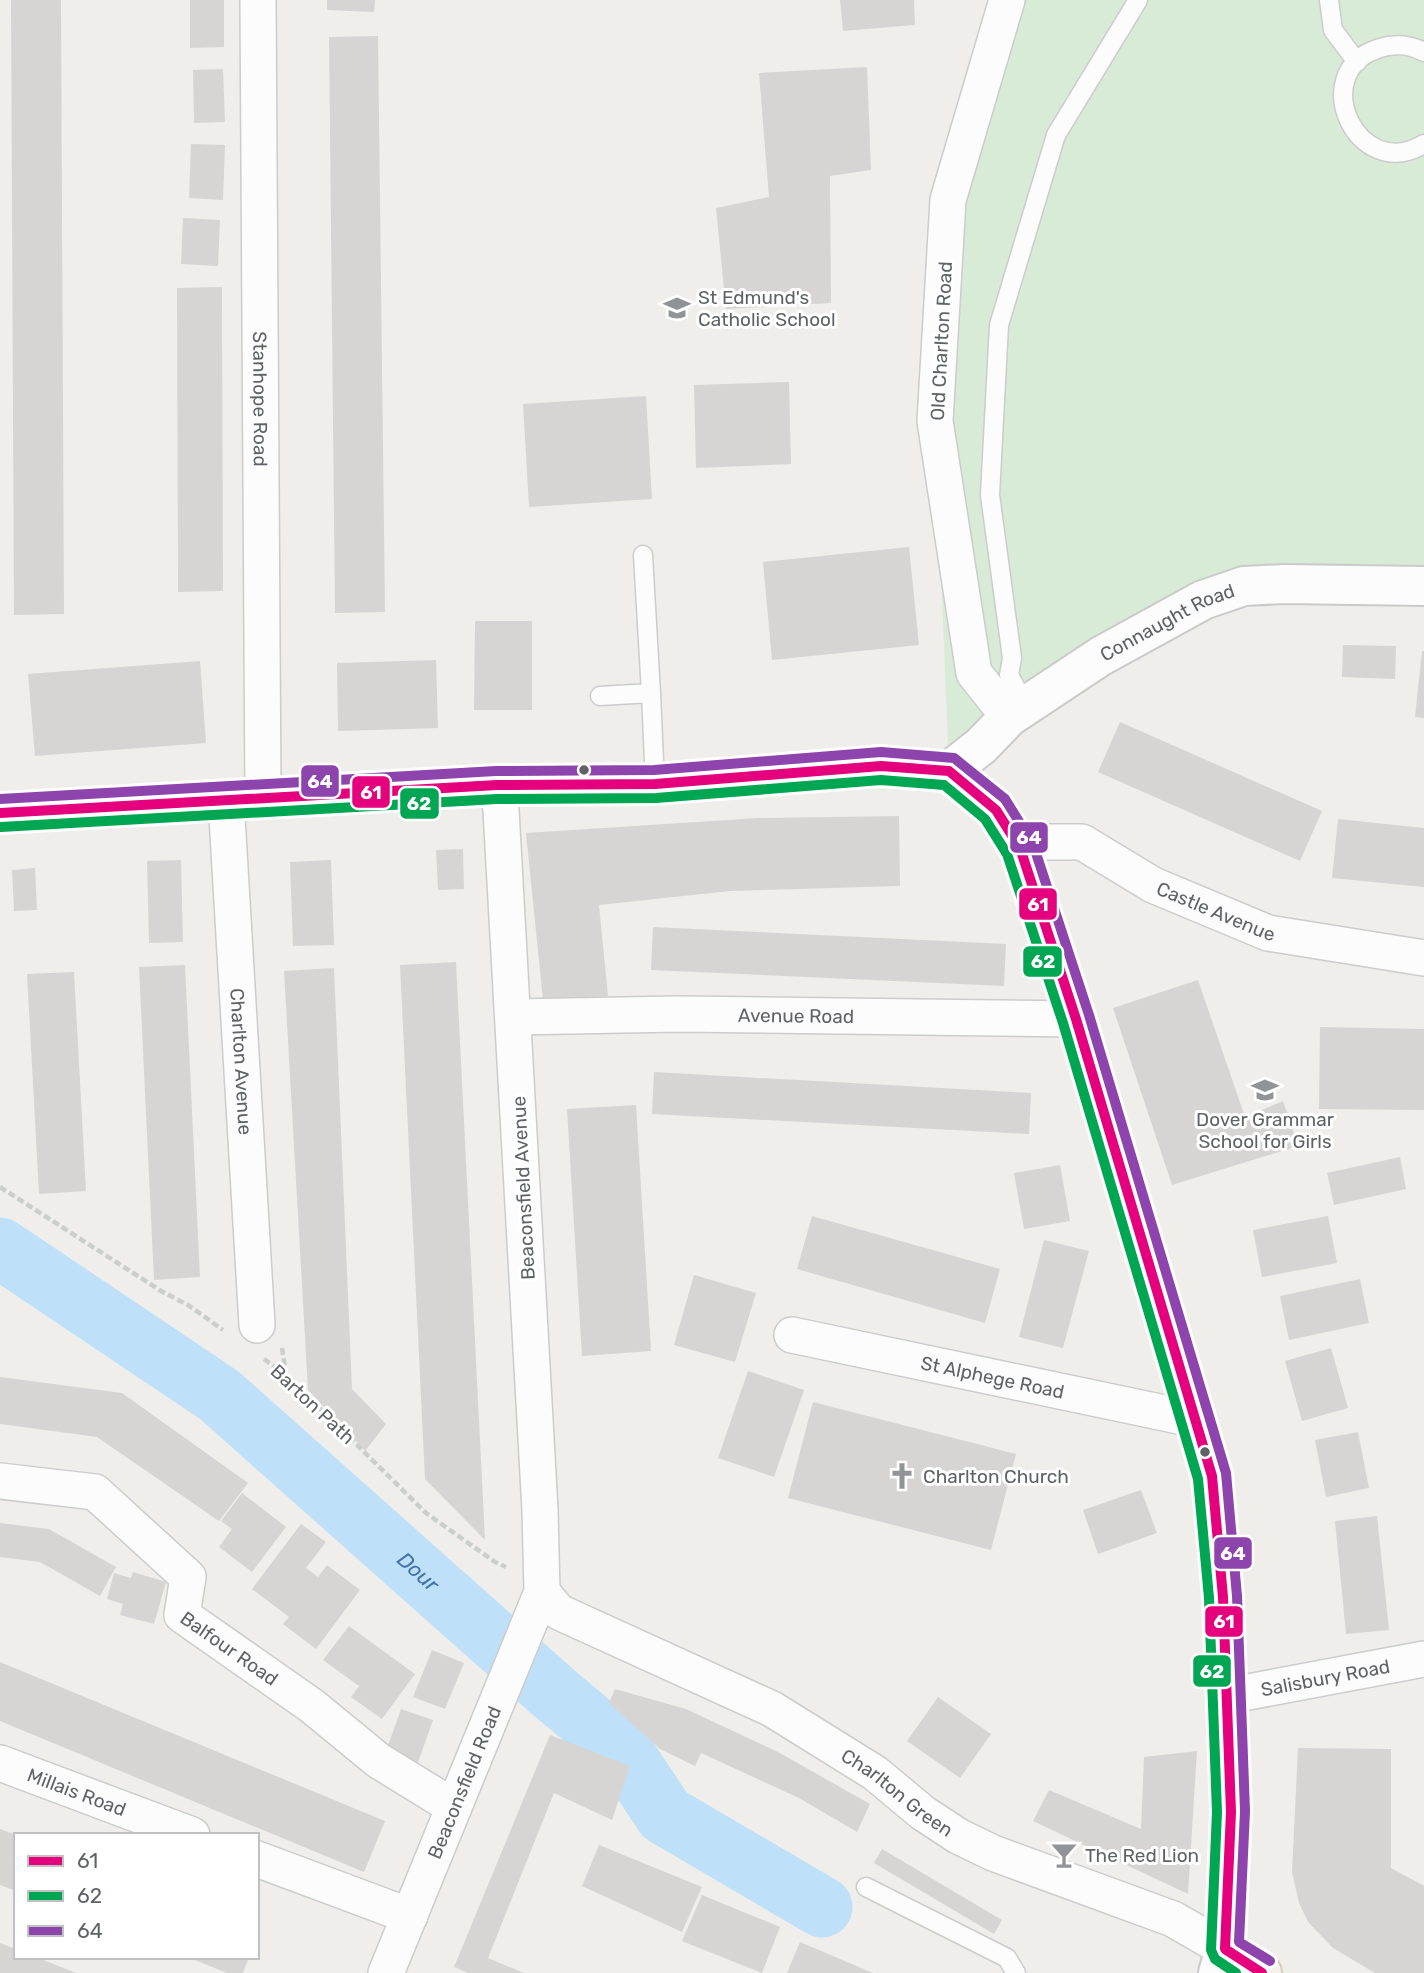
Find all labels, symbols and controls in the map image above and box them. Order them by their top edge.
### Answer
street label: Old Charlton Road [926,261,957,421]
place label: St Edmund's Catholic School [698,286,836,331]
school or university icon: St Edmund's Catholic School [662,293,692,323]
street label: Stanhope Road [248,331,272,467]
street label: Connaught Road [1096,579,1238,666]
unlabelled marker [577,763,591,777]
line badge: 64 [300,764,340,798]
text: 64 [307,770,333,793]
line badge: 61 [351,775,391,809]
text: 61 [360,781,382,804]
line badge: 62 [399,787,440,820]
text: 62 [407,792,431,815]
line badge: 64 [1009,821,1049,854]
text: 64 [1016,826,1042,849]
street label: Castle Avenue [1153,877,1276,946]
line badge: 61 [1018,887,1058,921]
text: 61 [1027,893,1049,916]
line badge: 62 [1022,945,1063,978]
text: 62 [1031,950,1055,973]
street label: Charlton Avenue [225,987,257,1136]
street label: Avenue Road [738,1004,854,1028]
school or university icon: Dover Grammar School for Girls [1250,1075,1280,1105]
street label: Beaconsfield Avenue [507,1095,540,1281]
place label: Dover Grammar School for Girls [1196,1108,1335,1153]
street label: St Alphege Road [919,1351,1066,1404]
street label: Barton Path [266,1360,359,1449]
unlabelled marker [1198,1445,1212,1459]
church icon: Charlton Church [887,1461,917,1491]
place label: Charlton Church [923,1465,1069,1488]
line badge: 64 [1213,1536,1253,1570]
text: 64 [1220,1542,1246,1565]
water label: Dour [392,1547,445,1597]
line badge: 61 [1204,1605,1244,1638]
street label: Balfour Road [176,1607,282,1691]
text: 61 [1213,1610,1235,1633]
line badge: 62 [1192,1654,1232,1688]
street label: Salisbury Road [1259,1655,1392,1701]
text: 62 [1200,1660,1224,1683]
street label: Beaconsfield Road [423,1703,506,1862]
street label: Charlton Green [837,1744,957,1842]
street label: Millais Road [24,1763,129,1821]
legend [14,1833,259,1959]
bar icon: The Red Lion [1049,1840,1079,1870]
place label: The Red Lion [1085,1844,1199,1867]
text: 61 [77,1848,98,1873]
text: 62 [77,1883,102,1908]
text: 64 [77,1918,103,1943]

